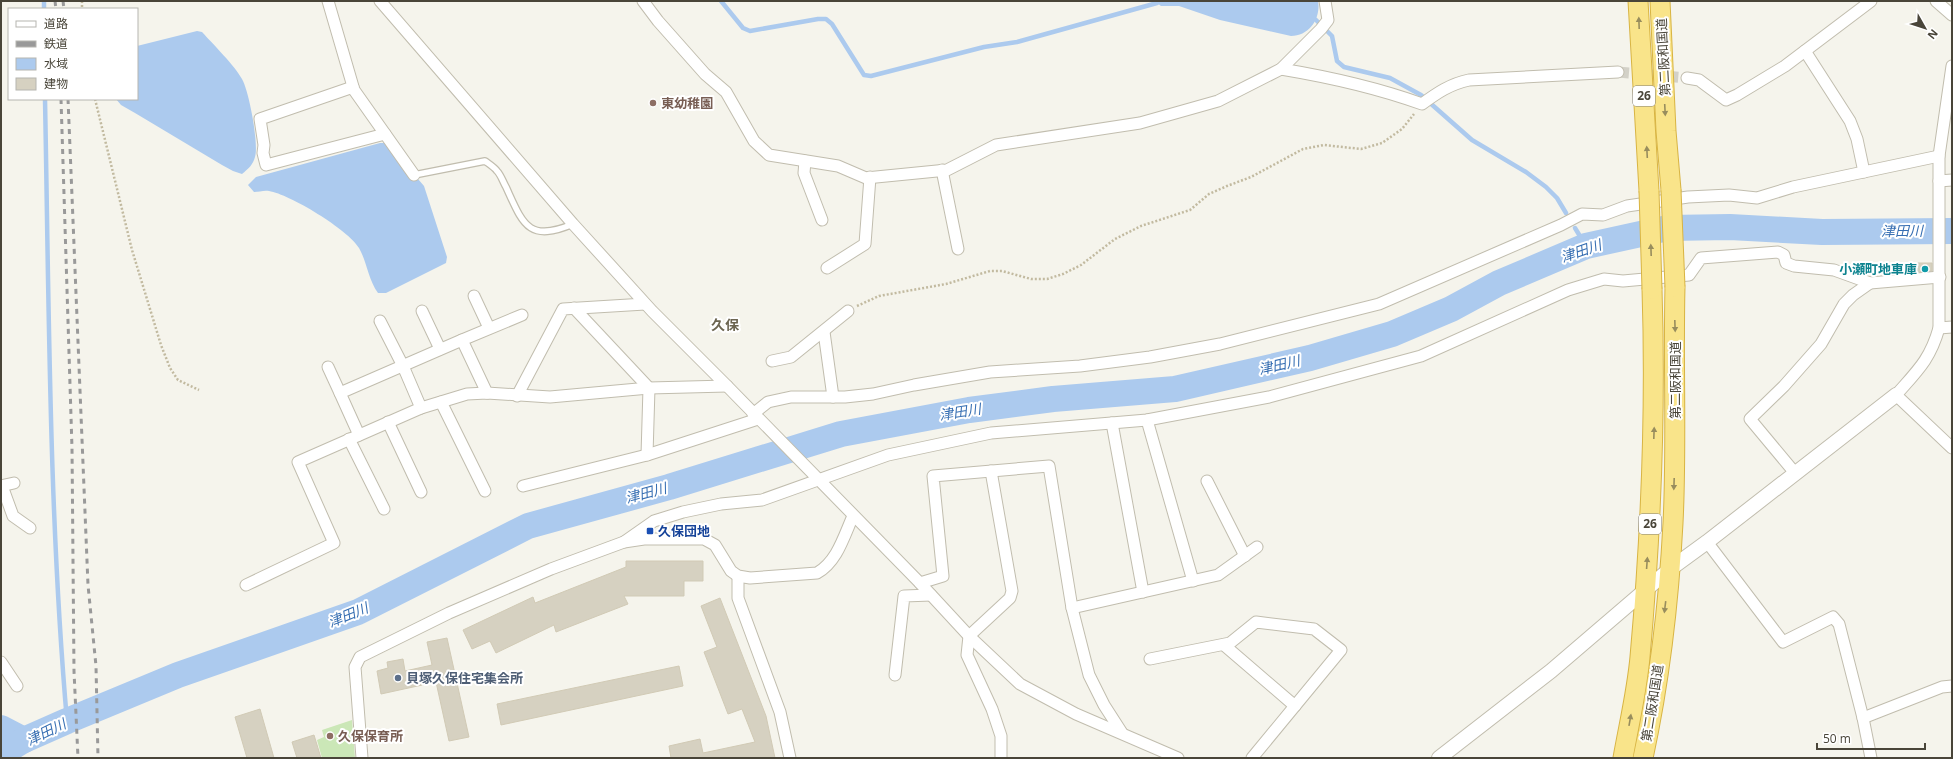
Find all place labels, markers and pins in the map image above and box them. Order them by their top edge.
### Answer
place label: 東幼稚園 [661,94,713,112]
marker: 東幼稚園 [648,98,658,108]
place label: 小瀬町地車庫 [1839,260,1917,278]
marker: 小瀬町地車庫 [1920,264,1930,274]
place label: 久保団地 [658,522,710,540]
marker: 久保団地 [645,526,655,536]
place label: 貝塚久保住宅集会所 [406,669,523,687]
marker: 貝塚久保住宅集会所 [393,673,403,683]
place label: 久保保育所 [338,727,403,745]
marker: 久保保育所 [325,731,335,741]

